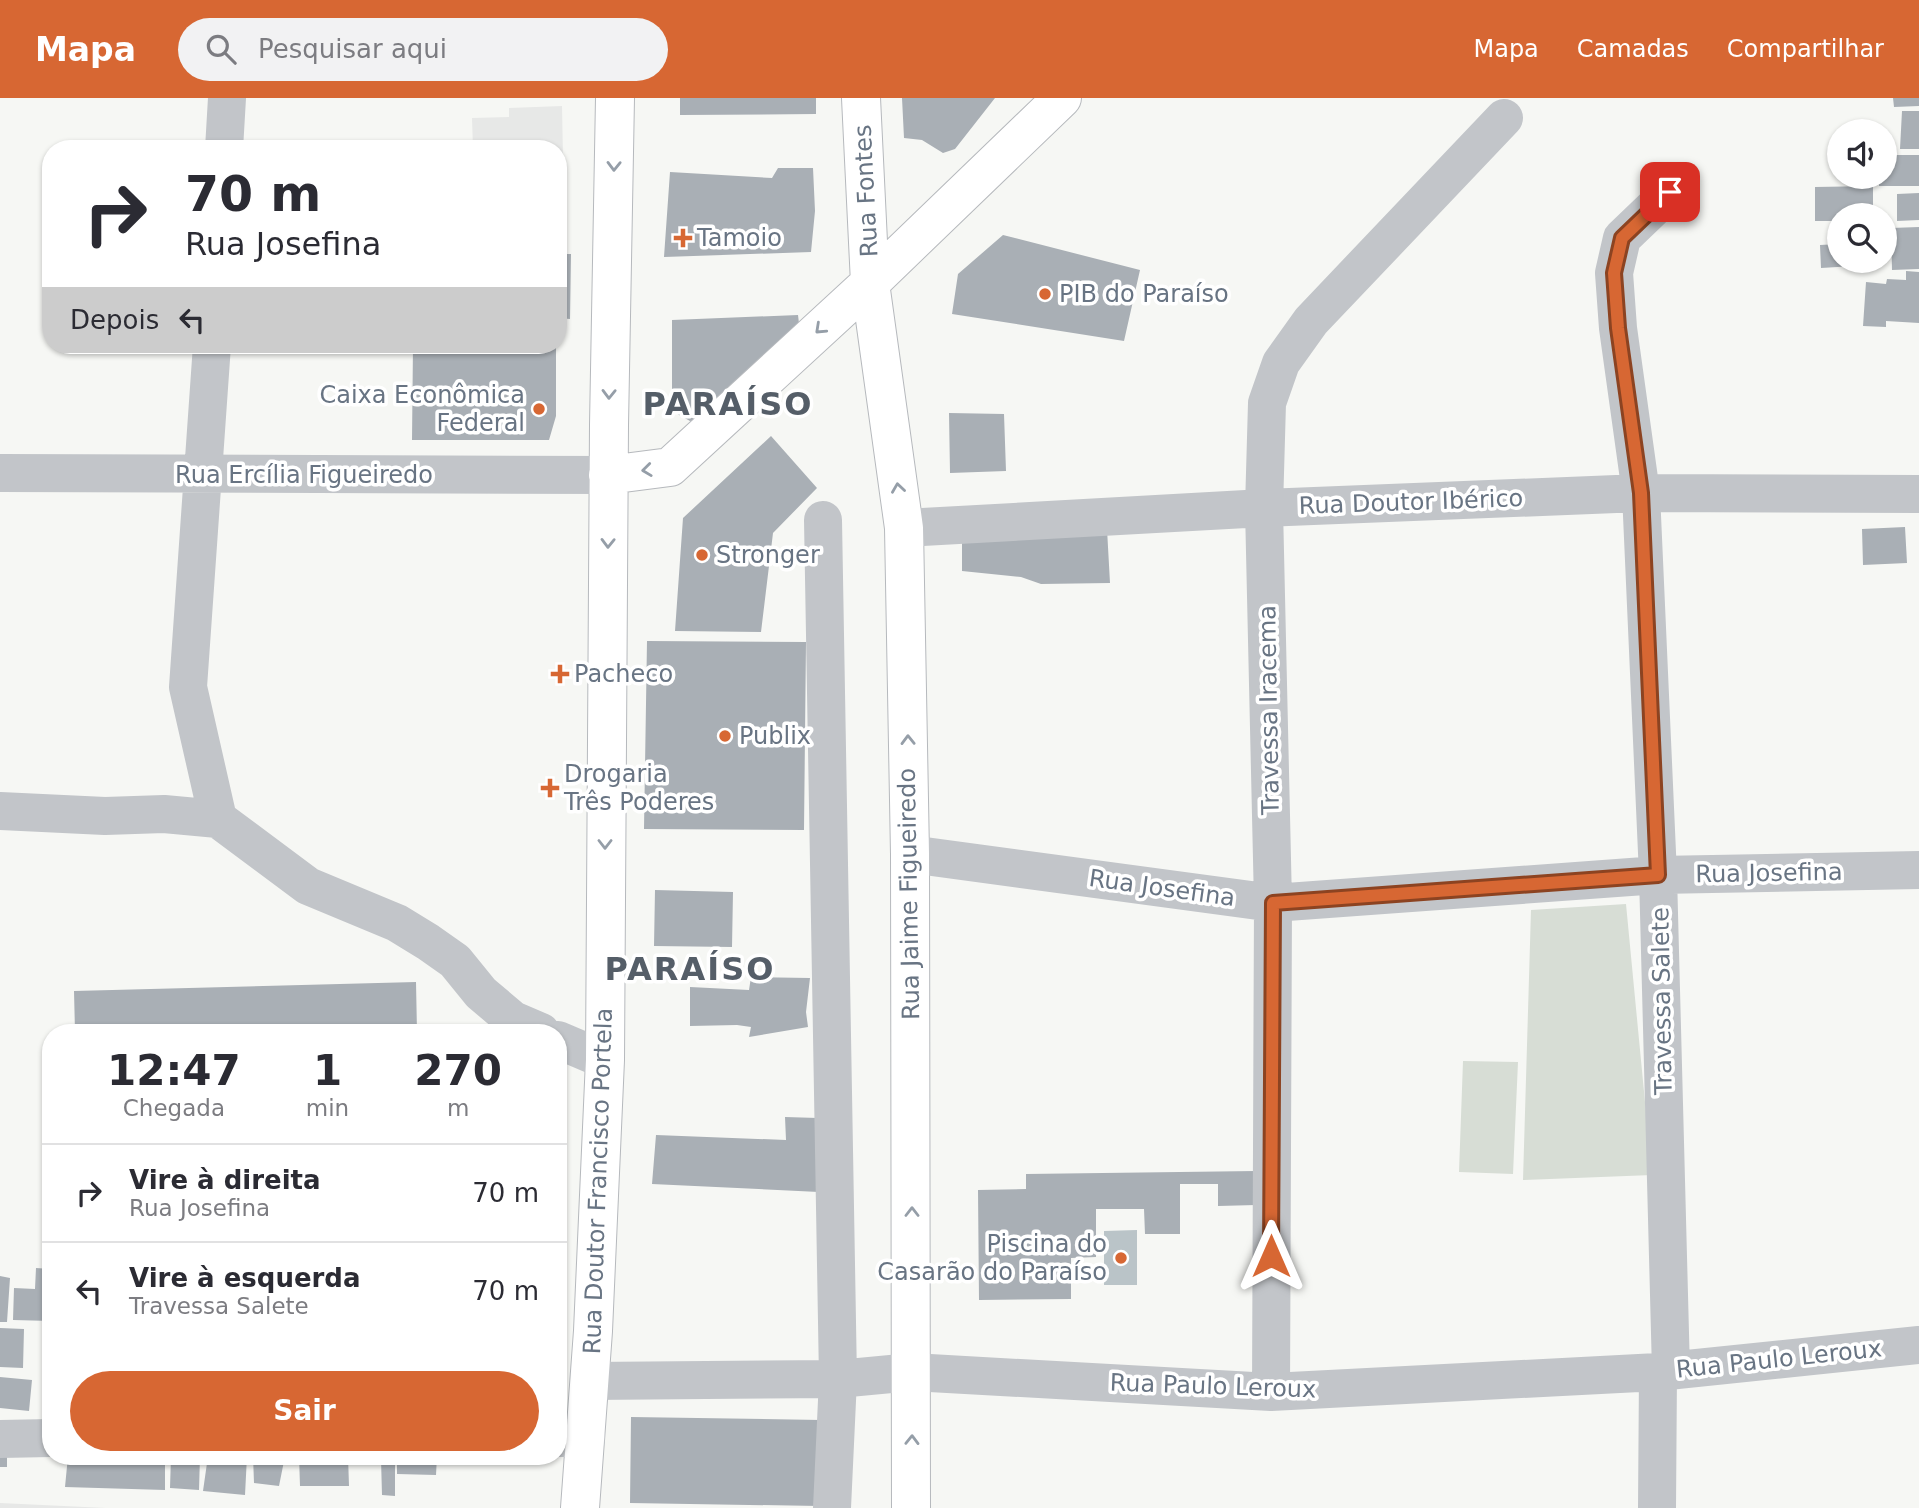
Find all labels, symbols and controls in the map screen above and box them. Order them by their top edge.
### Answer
search box [178,18,668,81]
text: Mapa [35,30,136,69]
icon: search [202,30,240,68]
text: Pesquisar aqui [258,34,447,64]
text: Mapa [1473,35,1539,63]
text: Camadas [1577,35,1689,63]
text: Compartilhar [1727,35,1884,63]
map controls [1827,119,1897,273]
button: sound [1827,119,1897,189]
street label: Rua Fontes [849,124,883,258]
one-way arrow [606,161,622,172]
pin [1640,162,1700,222]
text: 70 m [185,166,321,223]
icon: right [70,168,161,259]
icon: arrive [1651,173,1689,211]
button: search [1827,203,1897,273]
place label: Tamoio [696,224,782,252]
text: Rua Josefina [185,225,381,263]
marker: Tamoio [675,230,691,246]
place label: PIB do Paraíso [1059,280,1229,308]
marker: PIB do Paraíso [1037,286,1053,302]
icon: left [173,301,211,339]
text: Depois [70,305,159,335]
one-way arrow [815,320,828,333]
place label: Caixa Econômica Federal [319,381,525,437]
district label: PARAÍSO [643,385,813,423]
one-way arrow [602,388,617,399]
marker: Caixa Econômica Federal [531,401,547,417]
street label: Rua Ercília Figueiredo [175,461,433,489]
one-way arrow [641,463,653,478]
one-way arrow [891,482,906,494]
street label: Rua Doutor Ibérico [1298,484,1524,520]
one-way arrow [600,538,615,549]
place label: Stronger [716,541,820,569]
marker: Stronger [694,547,710,563]
street label: Travessa Iracema [1253,605,1285,816]
place label: Pacheco [574,660,673,688]
marker: Pacheco [552,666,568,682]
place label: Publix [739,722,811,750]
marker: Publix [717,728,733,744]
one-way arrow [900,734,915,745]
place label: Drogaria Três Poderes [563,760,714,816]
street label: Rua Jaime Figueiredo [893,768,925,1020]
marker: Drogaria Três Poderes [542,780,558,796]
one-way arrow [597,839,613,850]
street label: Rua Josefina [1695,858,1843,888]
street label: Rua Josefina [1087,864,1237,912]
street label: Travessa Salete [1646,907,1678,1096]
district label: PARAÍSO [605,950,775,988]
street label: Rua Doutor Francisco Portela [578,1007,618,1355]
text: 12:47 [107,1046,241,1095]
text: 1 [313,1046,342,1095]
text: 270 [414,1046,502,1095]
text: Chegada [123,1095,225,1121]
text: min [306,1095,349,1121]
text: m [447,1095,469,1121]
text: Vire à direita [129,1165,321,1195]
icon: right [70,1174,108,1212]
text: 70 m [472,1178,539,1208]
text: Rua Josefina [129,1195,270,1221]
one-way arrow [904,1207,920,1217]
position arrow [1234,1219,1308,1293]
place label: Piscina do Casarão do Paraíso [877,1230,1107,1286]
marker: Piscina do Casarão do Paraíso [1113,1250,1129,1266]
text: Vire à esquerda [129,1263,361,1293]
icon: left [70,1272,108,1310]
text: 70 m [472,1276,539,1306]
text: Travessa Salete [129,1293,309,1319]
street label: Rua Paulo Leroux [1675,1334,1883,1384]
street label: Rua Paulo Leroux [1109,1368,1317,1404]
button: Sair [70,1371,539,1451]
one-way arrow [904,1434,920,1445]

